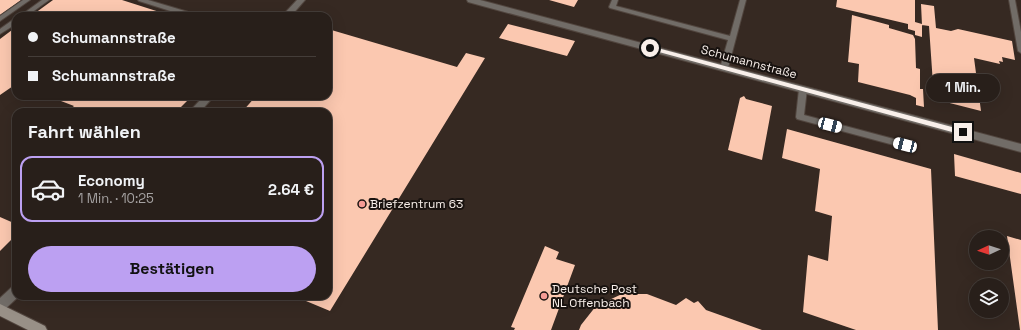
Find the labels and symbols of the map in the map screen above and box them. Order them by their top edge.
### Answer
route start [641,39,659,57]
street label: Schumannstraße [699,42,799,82]
callout: 1 Min. [926,74,1000,102]
car [817,116,843,134]
route end [954,123,972,141]
car [892,136,918,154]
place label: Briefzentrum 63 [370,196,463,212]
marker: Briefzentrum 63 [357,199,367,209]
north arrow [969,230,1009,270]
place label: Deutsche Post NL Offenbach [552,281,637,311]
marker: Deutsche Post NL Offenbach [539,291,549,301]

